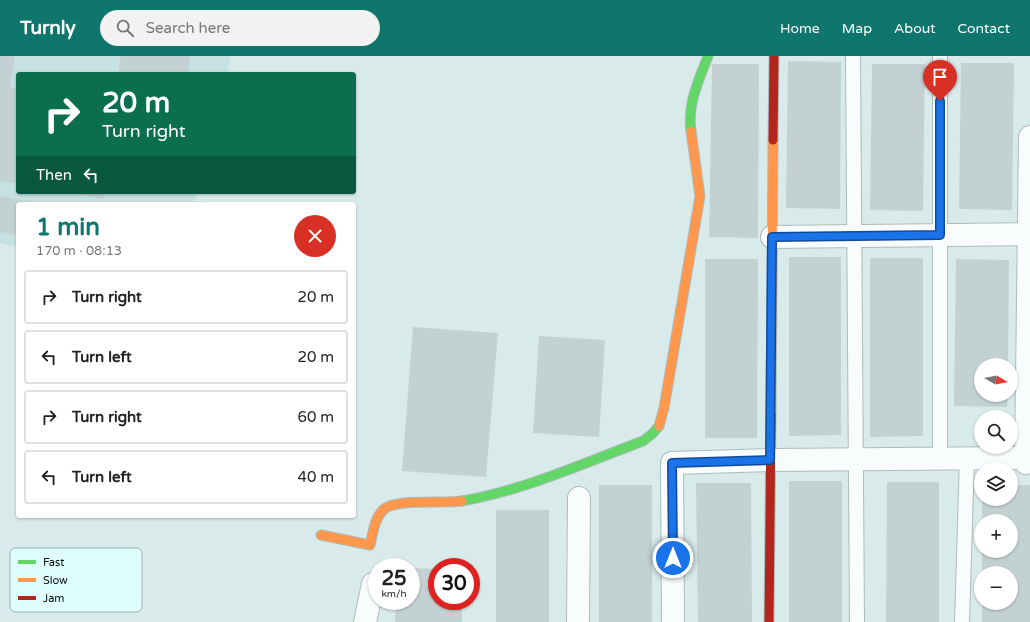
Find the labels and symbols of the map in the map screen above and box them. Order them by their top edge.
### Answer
pin [923,60,957,101]
north arrow [974,358,1018,402]
position arrow [652,537,694,579]
legend [10,548,142,612]
text: Fast [43,556,64,569]
speed limit sign: 30 [428,558,480,610]
text: Slow [43,574,68,587]
text: Jam [43,592,64,605]

